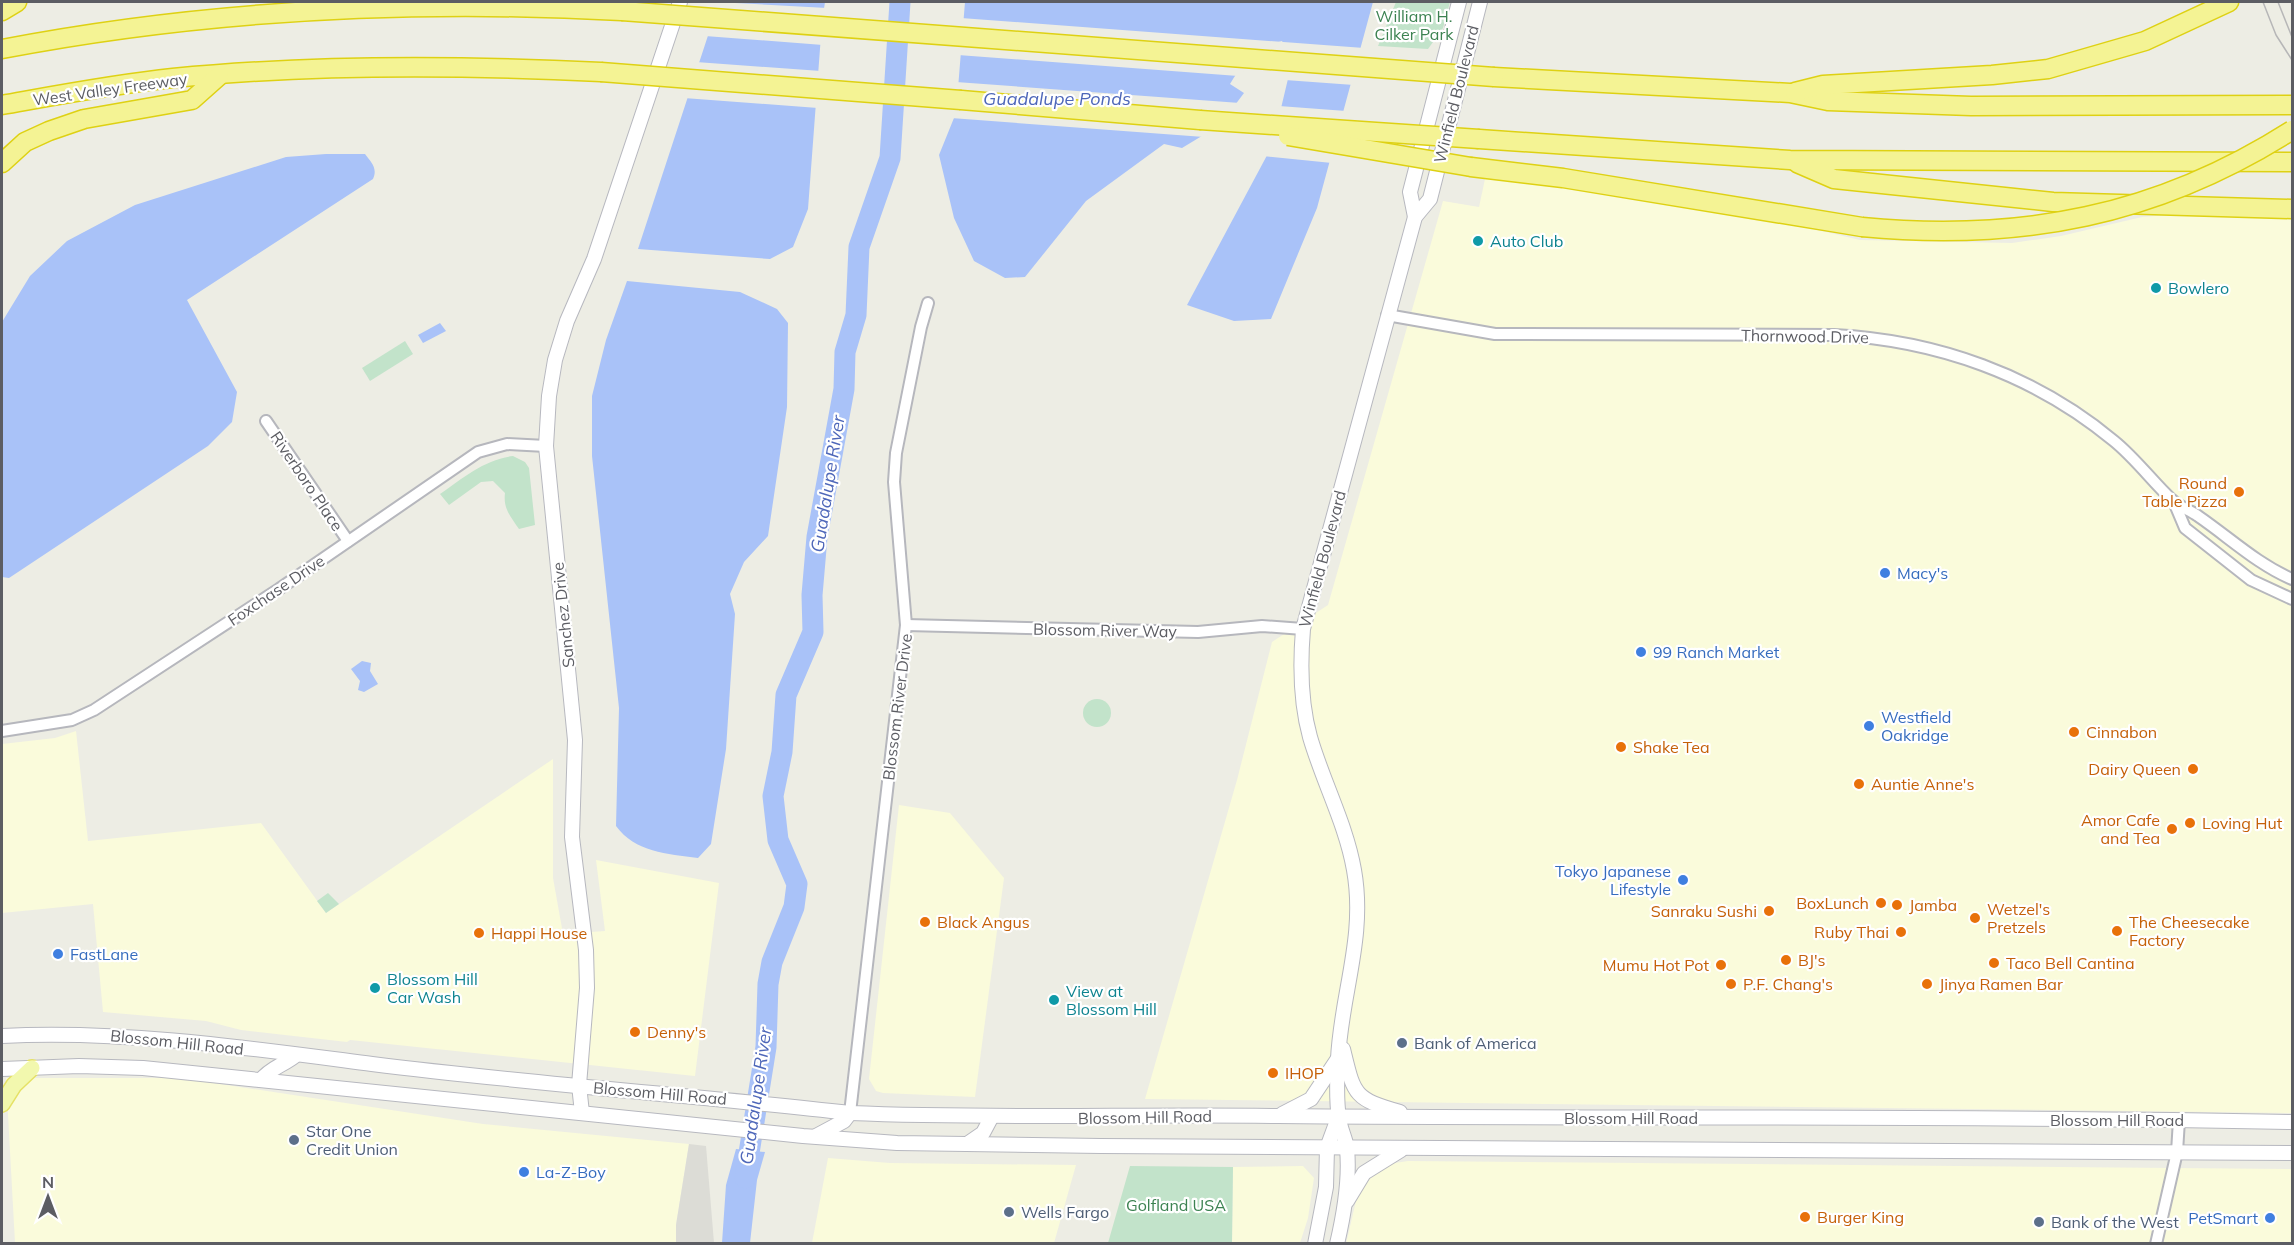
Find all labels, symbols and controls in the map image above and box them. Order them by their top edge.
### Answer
park label: William H. Cilker Park [1375,6,1454,44]
street label: Winfield Boulevard [1429,23,1483,165]
street label: West Valley Freeway [32,68,189,110]
water label: Guadalupe Ponds [983,87,1131,110]
place label: Auto Club [1490,231,1563,251]
marker: Auto Club [1471,234,1485,248]
place label: Bowlero [2168,278,2229,298]
marker: Bowlero [2149,281,2163,295]
street label: Thornwood Drive [1741,325,1869,347]
water label: Guadalupe River [805,412,850,554]
street label: Riverboro Place [266,427,348,535]
place label: Round Table Pizza [2142,473,2227,511]
marker: Round Table Pizza [2232,485,2246,499]
street label: Winfield Boulevard [1294,488,1350,630]
street label: Foxchase Drive [224,550,328,630]
street label: Sanchez Drive [548,561,578,669]
place label: Macy's [1897,563,1948,583]
marker: Macy's [1878,566,1892,580]
street label: Blossom River Way [1033,619,1178,641]
street label: Blossom River Drive [878,633,916,781]
place label: 99 Ranch Market [1653,642,1780,662]
marker: 99 Ranch Market [1634,645,1648,659]
place label: Westfield Oakridge [1881,707,1951,745]
marker: Westfield Oakridge [1862,719,1876,733]
place label: Cinnabon [2086,722,2157,742]
marker: Cinnabon [2067,725,2081,739]
place label: Shake Tea [1633,737,1710,757]
marker: Shake Tea [1614,740,1628,754]
place label: Dairy Queen [2088,759,2181,779]
marker: Dairy Queen [2186,762,2200,776]
place label: Auntie Anne's [1871,774,1974,794]
marker: Auntie Anne's [1852,777,1866,791]
place label: Amor Cafe and Tea [2081,810,2160,848]
place label: Loving Hut [2202,813,2283,833]
marker: Loving Hut [2183,816,2197,830]
marker: Amor Cafe and Tea [2165,822,2179,836]
place label: Tokyo Japanese Lifestyle [1555,861,1671,899]
marker: Tokyo Japanese Lifestyle [1676,873,1690,887]
place label: BoxLunch [1796,893,1869,913]
place label: Jamba [1909,895,1957,915]
marker: BoxLunch [1874,896,1888,910]
marker: Jamba [1890,898,1904,912]
place label: Wetzel's Pretzels [1987,899,2050,937]
place label: Sanraku Sushi [1651,901,1757,921]
marker: Sanraku Sushi [1762,904,1776,918]
marker: Wetzel's Pretzels [1968,911,1982,925]
place label: Black Angus [937,912,1030,932]
place label: The Cheesecake Factory [2129,912,2250,950]
marker: Black Angus [918,915,932,929]
place label: Ruby Thai [1814,922,1889,942]
place label: Happi House [491,923,587,943]
marker: The Cheesecake Factory [2110,924,2124,938]
marker: Ruby Thai [1894,925,1908,939]
marker: Happi House [472,926,486,940]
place label: FastLane [70,944,138,964]
marker: FastLane [51,947,65,961]
place label: BJ's [1798,950,1826,970]
marker: BJ's [1779,953,1793,967]
place label: Taco Bell Cantina [2006,953,2135,973]
place label: Mumu Hot Pot [1603,955,1709,975]
marker: Taco Bell Cantina [1987,956,2001,970]
marker: Mumu Hot Pot [1714,958,1728,972]
place label: Blossom Hill Car Wash [387,969,478,1007]
place label: P.F. Chang's [1743,974,1833,994]
place label: Jinya Ramen Bar [1939,974,2063,994]
marker: P.F. Chang's [1724,977,1738,991]
marker: Jinya Ramen Bar [1920,977,1934,991]
marker: Blossom Hill Car Wash [368,981,382,995]
place label: View at Blossom Hill [1066,981,1157,1019]
marker: View at Blossom Hill [1047,993,1061,1007]
place label: Denny's [647,1022,706,1042]
water label: Guadalupe River [734,1024,777,1166]
street label: Blossom Hill Road [109,1025,245,1059]
marker: Denny's [628,1025,642,1039]
place label: Bank of America [1414,1033,1537,1053]
marker: Bank of America [1395,1036,1409,1050]
place label: IHOP [1285,1063,1324,1083]
marker: IHOP [1266,1066,1280,1080]
street label: Blossom Hill Road [592,1077,728,1109]
street label: Blossom Hill Road [1078,1106,1212,1128]
street label: Blossom Hill Road [1564,1108,1698,1128]
street label: Blossom Hill Road [2050,1110,2184,1130]
place label: Star One Credit Union [306,1121,398,1159]
marker: Star One Credit Union [287,1133,301,1147]
place label: La-Z-Boy [536,1162,606,1182]
marker: La-Z-Boy [517,1165,531,1179]
north arrow [18,1167,78,1227]
text: N [42,1172,54,1192]
park label: Golfland USA [1126,1195,1226,1215]
place label: Wells Fargo [1021,1202,1109,1222]
marker: Wells Fargo [1002,1205,1016,1219]
place label: Burger King [1817,1207,1904,1227]
place label: PetSmart [2188,1208,2258,1228]
marker: Burger King [1798,1210,1812,1224]
marker: PetSmart [2263,1211,2277,1225]
place label: Bank of the West [2051,1212,2179,1232]
marker: Bank of the West [2032,1215,2046,1229]

